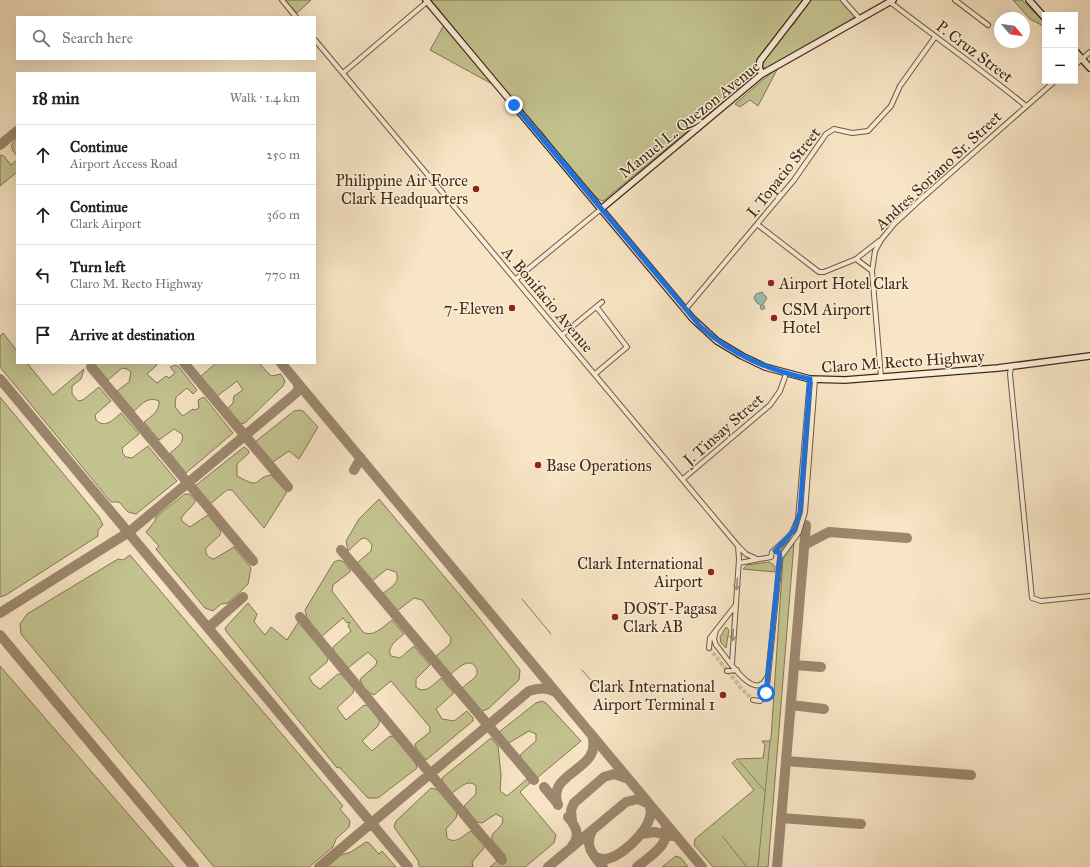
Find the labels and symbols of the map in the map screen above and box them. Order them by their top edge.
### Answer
north arrow [994,12,1030,48]
street label: P. Cruz Street [933,16,1017,87]
street label: Manuel L. Quezon Avenue [615,57,764,182]
route end [505,96,523,114]
street label: Andres Soriano Sr. Street [871,107,1006,234]
street label: I. Topacio Street [742,123,825,221]
place label: Philippine Air Force Clark Headquarters [335,171,468,209]
marker: Philippine Air Force Clark Headquarters [471,184,481,194]
street label: A. Bonifacio Avenue [497,242,598,356]
place label: Airport Hotel Clark [778,274,909,293]
marker: Airport Hotel Clark [766,278,776,288]
place label: 7-Eleven [444,299,504,318]
place label: CSM Airport Hotel [782,300,871,337]
marker: 7-Eleven [507,303,517,313]
marker: CSM Airport Hotel [769,313,779,323]
street label: Claro M. Recto Highway [821,346,986,378]
street label: J. Tinsay Street [678,389,768,471]
place label: Base Operations [546,456,652,475]
marker: Base Operations [533,460,543,470]
place label: Clark International Airport [577,554,704,591]
marker: Clark International Airport [706,567,716,577]
one-way arrow [733,577,740,590]
place label: DOST-Pagasa Clark AB [623,599,717,636]
marker: DOST-Pagasa Clark AB [610,612,620,622]
one-way arrow [730,628,737,641]
place label: Clark International Airport Terminal 1 [589,677,716,714]
route start [757,684,775,702]
marker: Clark International Airport Terminal 1 [718,690,728,700]

